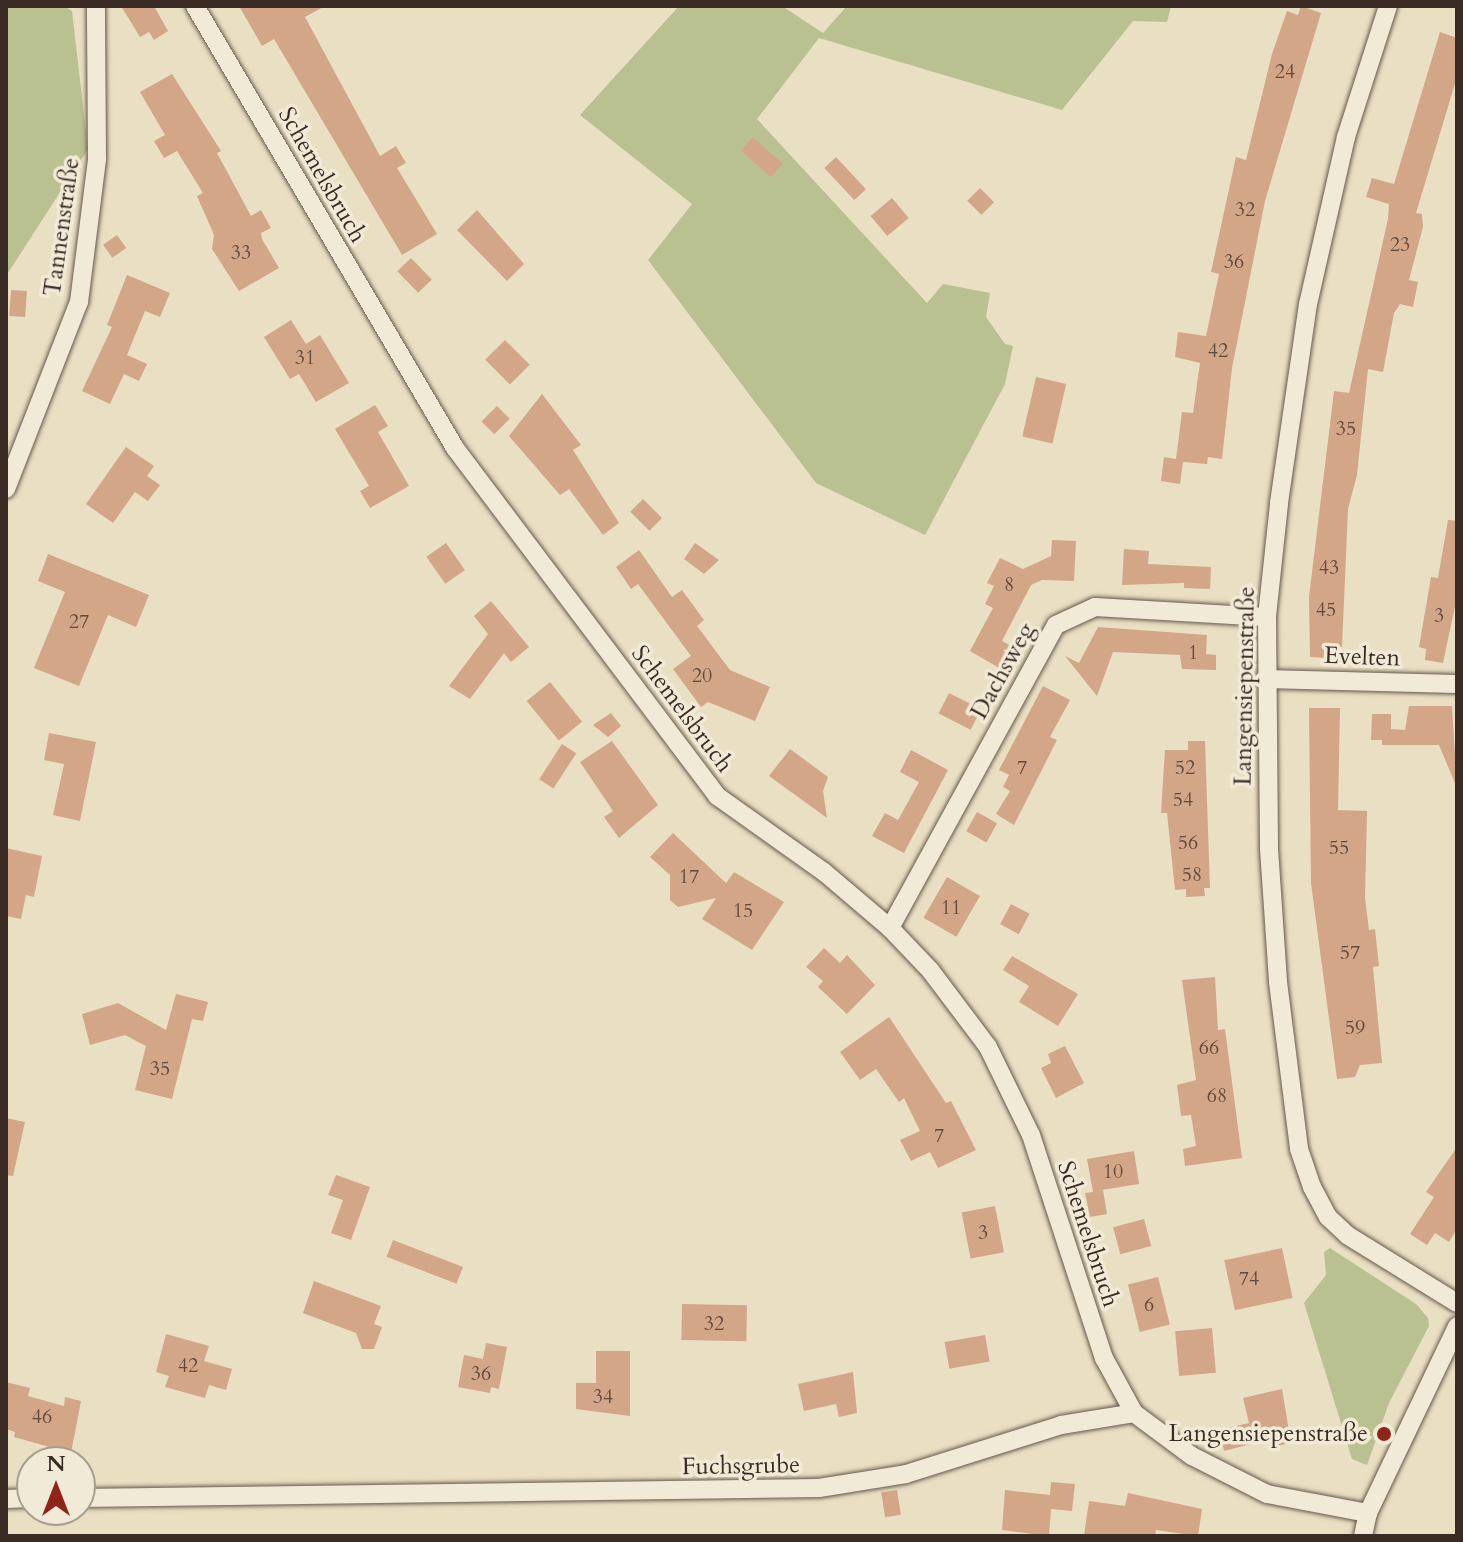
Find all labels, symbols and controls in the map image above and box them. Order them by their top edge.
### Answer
house number: 24 [1275,59,1295,83]
street label: Schemelsbruch [272,102,372,248]
street label: Tannenstraße [38,156,86,298]
house number: 32 [1235,197,1255,221]
house number: 23 [1390,232,1410,256]
house number: 33 [231,240,251,264]
house number: 36 [1224,249,1244,273]
house number: 42 [1208,338,1228,362]
house number: 31 [295,345,315,369]
house number: 35 [1336,416,1356,440]
house number: 43 [1319,555,1339,579]
house number: 8 [1004,572,1014,596]
street label: Langensiepenstraße [1229,586,1261,786]
house number: 45 [1316,597,1336,621]
house number: 3 [1434,603,1444,627]
house number: 27 [69,609,89,633]
street label: Dachsweg [965,618,1041,724]
street label: Schemelsbruch [625,640,739,778]
house number: 1 [1188,640,1198,664]
street label: Evelten [1323,641,1401,673]
house number: 20 [692,663,712,687]
house number: 7 [1017,755,1027,779]
house number: 52 [1175,755,1195,779]
house number: 54 [1173,787,1193,811]
house number: 56 [1178,830,1198,854]
house number: 55 [1329,835,1349,859]
house number: 58 [1182,862,1202,886]
house number: 17 [679,864,699,888]
house number: 11 [941,895,961,919]
house number: 15 [733,898,753,922]
house number: 57 [1340,940,1360,964]
house number: 59 [1345,1015,1365,1039]
house number: 66 [1199,1035,1219,1059]
house number: 35 [150,1056,170,1080]
house number: 68 [1207,1083,1227,1107]
house number: 7 [934,1123,944,1147]
street label: Schemelsbruch [1051,1158,1125,1310]
house number: 10 [1103,1159,1123,1183]
house number: 3 [978,1220,988,1244]
house number: 74 [1239,1266,1259,1290]
house number: 6 [1144,1292,1154,1316]
house number: 32 [704,1311,724,1335]
house number: 42 [178,1353,198,1377]
house number: 36 [471,1361,491,1385]
house number: 34 [593,1384,613,1408]
house number: 46 [32,1404,52,1428]
place label: Langensiepenstraße [1169,1420,1368,1448]
marker: Langensiepenstraße [1375,1425,1393,1443]
north arrow [16,1446,96,1526]
text: N [46,1449,66,1479]
street label: Fuchsgrube [682,1451,800,1481]

